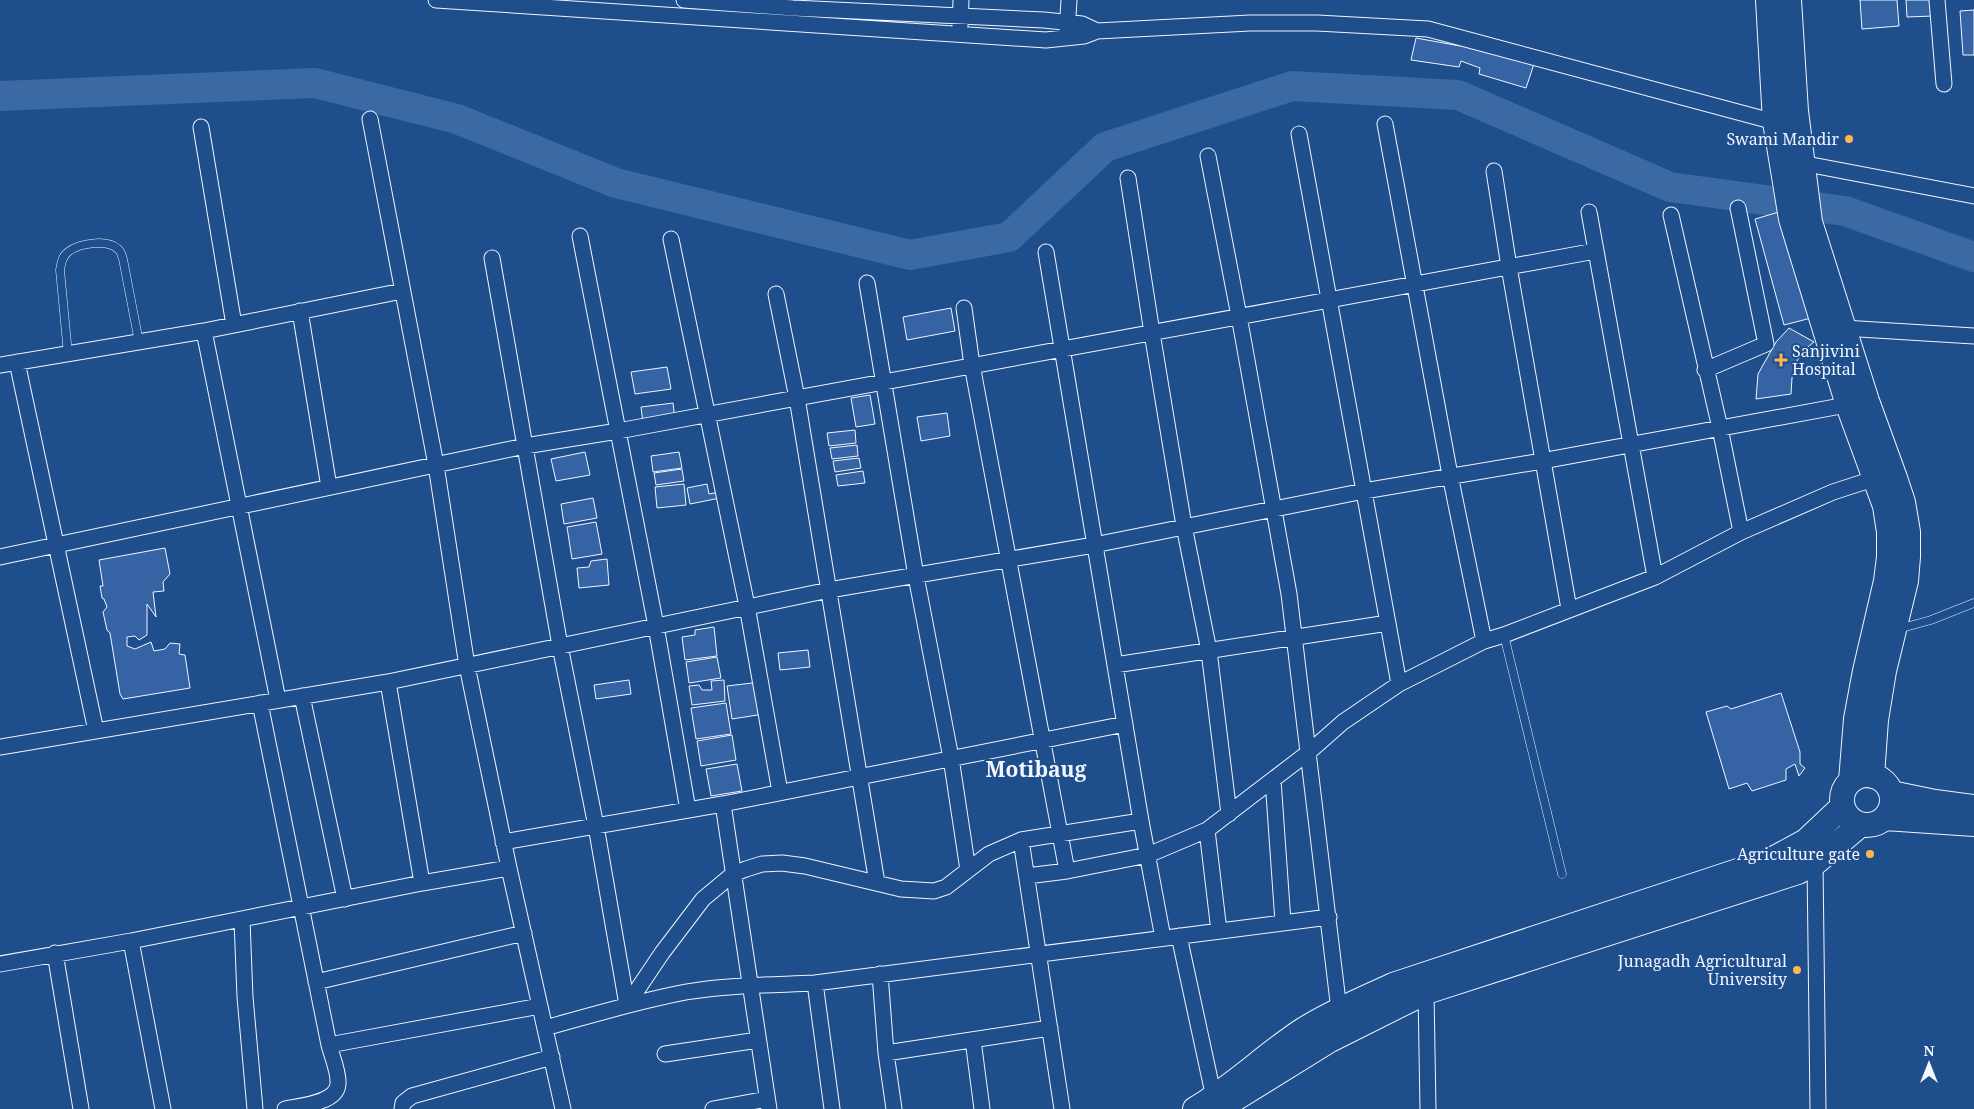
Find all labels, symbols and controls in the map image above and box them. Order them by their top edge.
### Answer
place label: Swami Mandir [1726,128,1839,150]
marker: Swami Mandir [1843,133,1855,145]
place label: Sanjivini Hospital [1792,340,1860,380]
marker: Sanjivini Hospital [1774,353,1788,367]
district label: Motibaug [986,755,1087,783]
place label: Agriculture gate [1737,843,1860,865]
marker: Agriculture gate [1864,848,1876,860]
place label: Junagadh Agricultural University [1617,950,1788,990]
marker: Junagadh Agricultural University [1791,964,1803,976]
north arrow [1904,1039,1954,1089]
text: N [1923,1041,1935,1060]

